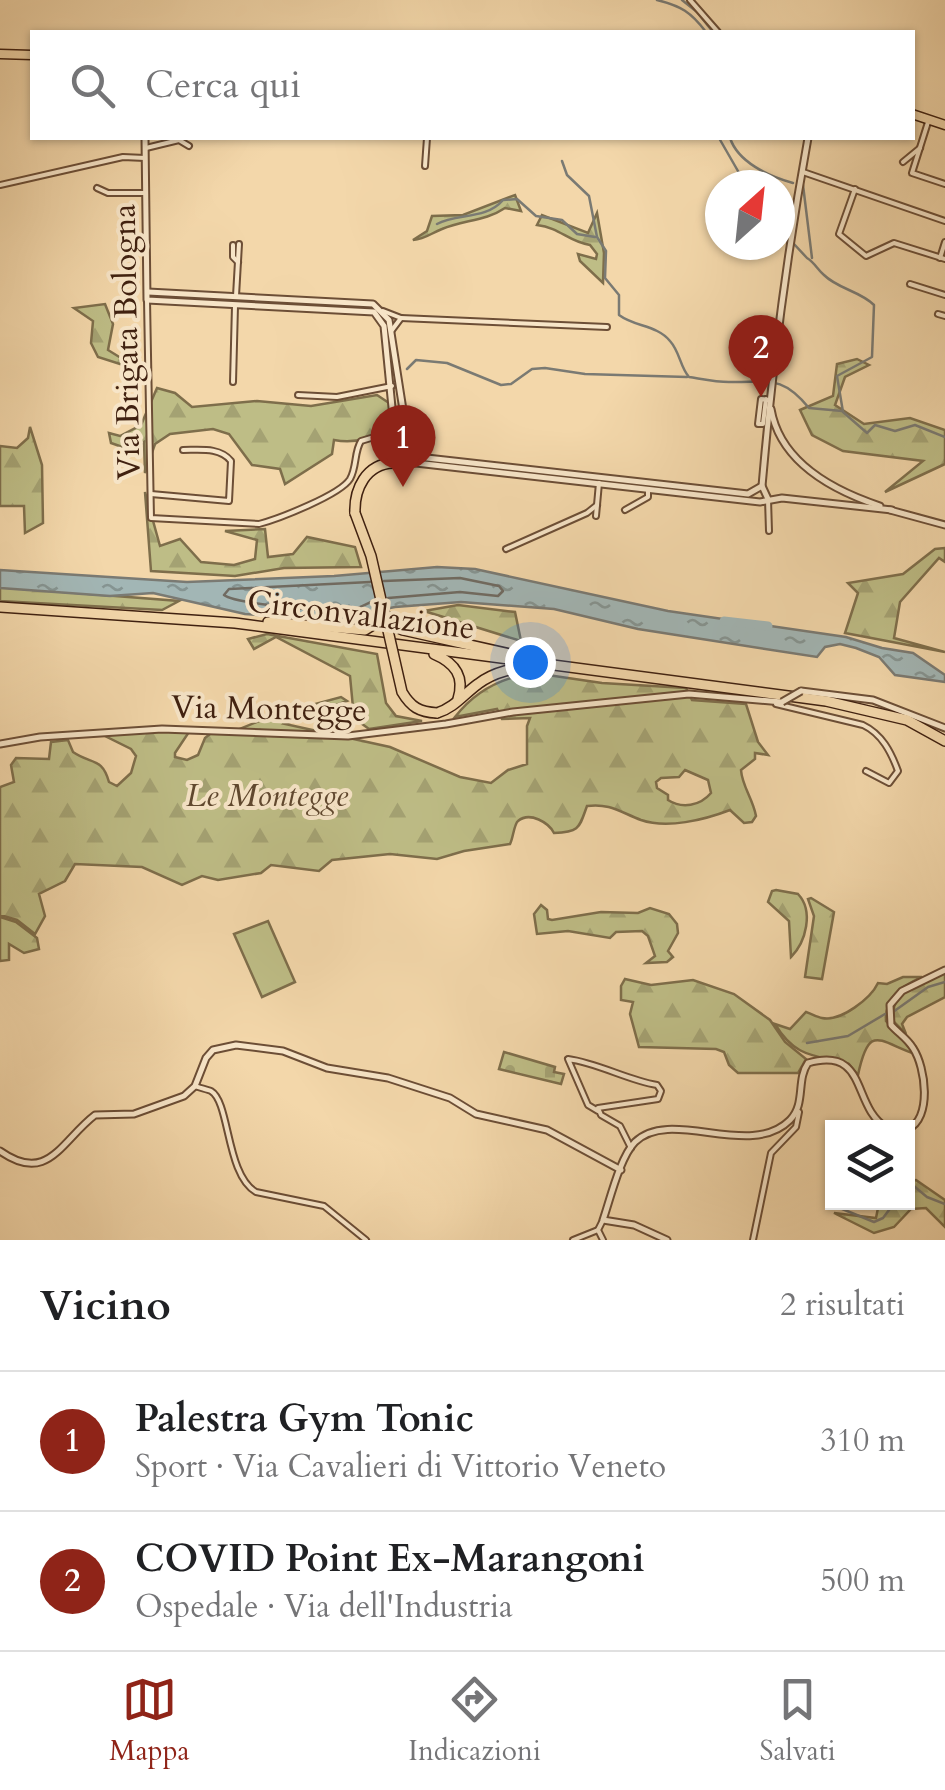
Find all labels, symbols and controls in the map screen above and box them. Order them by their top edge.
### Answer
search box [30,30,915,140]
icon: search [65,58,120,113]
text: Cerca qui [145,59,301,111]
north arrow [705,170,795,260]
street label: Via Brigata Bologna [103,203,151,480]
pin: 2 [728,314,794,397]
pin: 1 [370,404,436,487]
street label: Circonvallazione [245,579,477,651]
your location [505,637,556,688]
street label: Via Montegge [171,685,367,733]
park label: Le Montegge [186,774,349,818]
map controls [825,1120,915,1210]
button: layers [825,1120,915,1210]
text: Vicino [40,1277,171,1334]
text: 2 risultati [780,1283,905,1327]
text: Palestra Gym Tonic [135,1393,474,1445]
text: 1 [64,1419,81,1463]
text: 310 m [820,1419,905,1463]
text: Sport · Via Cavalieri di Vittorio Veneto [135,1445,666,1489]
text: COVID Point Ex-Marangoni [135,1533,645,1585]
text: 2 [64,1559,81,1603]
text: 500 m [820,1559,905,1603]
text: Ospedale · Via dell'Industria [135,1585,513,1629]
tab: Mappa [109,1672,190,1770]
tab: Indicazioni [408,1672,541,1770]
tab: Salvati [759,1672,836,1770]

